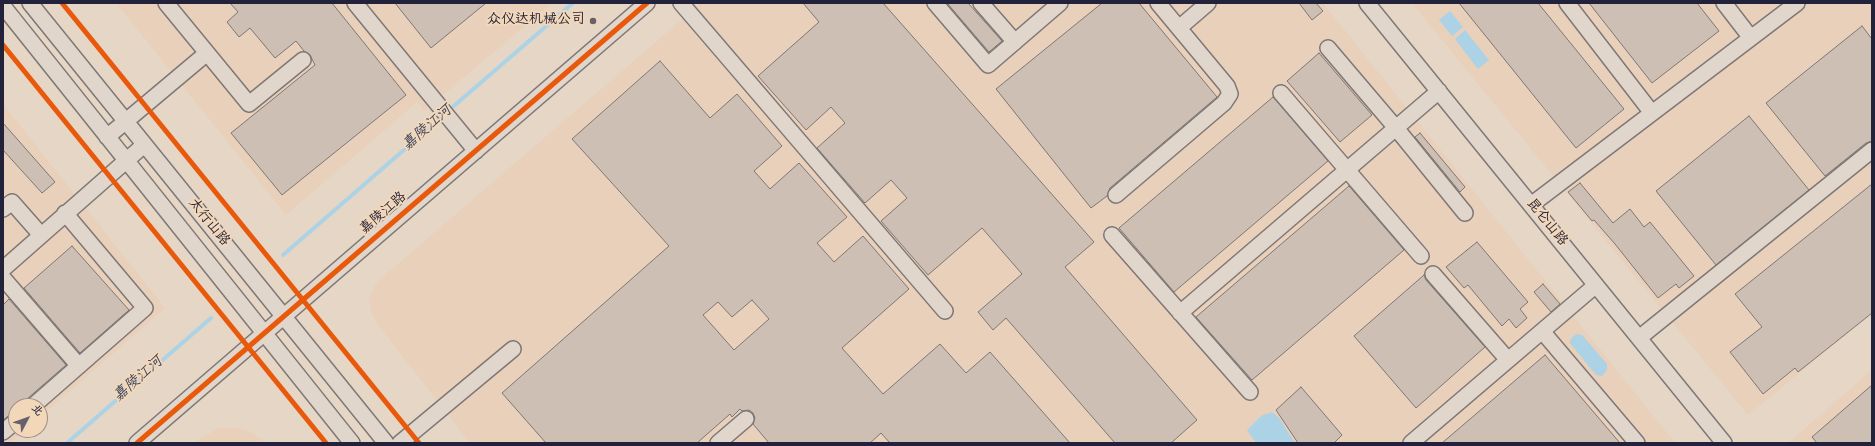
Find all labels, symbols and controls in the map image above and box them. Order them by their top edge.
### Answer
place label: 众仪达机械公司 [487,13,585,29]
marker: 众仪达机械公司 [588,16,598,26]
water label: 嘉陵江河 [399,103,457,155]
street label: 嘉陵江路 [357,189,411,239]
street label: 太行山路 [184,196,232,250]
street label: 昆仑山路 [1522,196,1570,250]
water label: 嘉陵江河 [110,354,168,406]
north arrow [8,398,48,438]
text: 北 [28,403,44,419]

